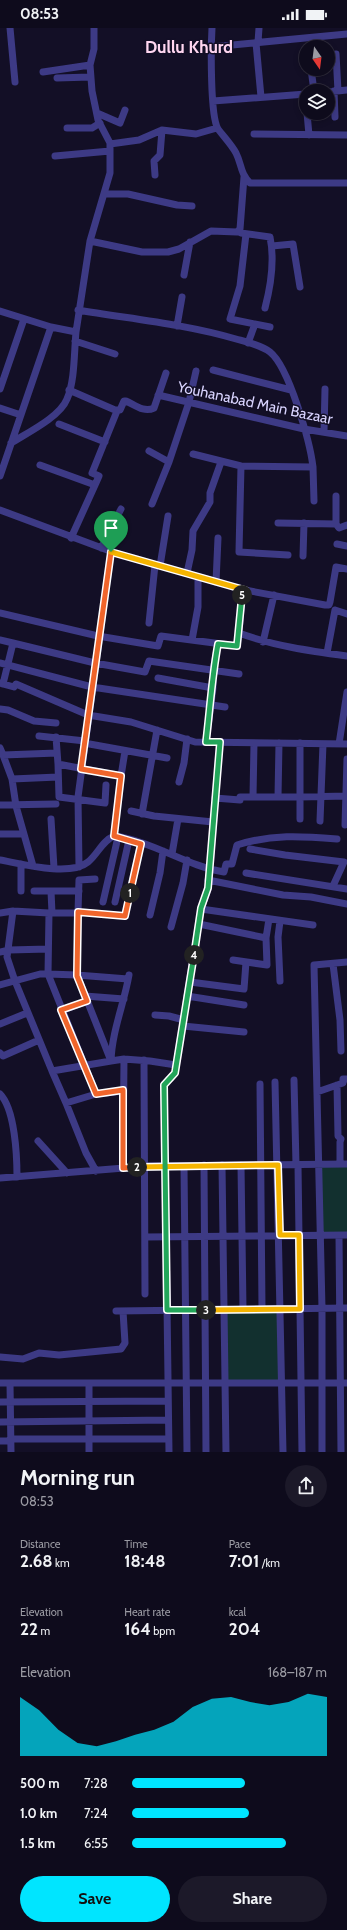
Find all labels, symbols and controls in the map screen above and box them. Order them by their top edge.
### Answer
text: 08:53 [20,5,59,23]
district label: Dullu Khurd [145,37,233,57]
north arrow [299,40,335,76]
map controls [299,40,335,120]
button: layers [299,84,335,120]
street label: Youhanabad Main Bazaar [175,378,334,428]
pin [94,511,128,552]
icon: arrive [100,517,122,539]
pin: 5 [232,585,252,605]
text: 5 [239,588,245,602]
pin: 1 [120,883,140,903]
text: 1 [128,886,132,900]
pin: 4 [184,945,204,965]
text: 4 [191,948,197,962]
pin: 2 [127,1157,147,1177]
text: 2 [134,1160,140,1174]
pin: 3 [196,1300,216,1320]
text: 3 [203,1303,209,1317]
text: Morning run [20,1464,135,1491]
button: share [285,1465,327,1507]
text: 08:53 [20,1493,54,1509]
text: Distance [20,1537,61,1551]
text: Time [124,1537,148,1551]
text: Pace [229,1537,251,1551]
text: 2.68 [20,1551,53,1571]
text: 18:48 [124,1551,165,1571]
text: 7:01 [229,1551,259,1571]
text: km [53,1556,70,1570]
text: /km [259,1556,280,1570]
text: Elevation [20,1605,63,1619]
text: Heart rate [124,1605,170,1619]
text: kcal [229,1605,246,1619]
text: 22 [20,1619,38,1639]
text: 164 [124,1619,151,1639]
text: 204 [229,1619,260,1639]
text: m [38,1624,50,1638]
text: bpm [151,1624,175,1638]
text: Elevation [20,1664,71,1680]
text: 168–187 m [268,1664,327,1680]
text: 500 m [20,1775,60,1791]
text: 7:28 [84,1775,108,1791]
text: 1.0 km [20,1805,57,1821]
text: 7:24 [84,1805,108,1821]
text: 1.5 km [20,1835,55,1851]
text: 6:55 [84,1835,108,1851]
button: Save [20,1876,170,1922]
button: Share [178,1876,327,1922]

